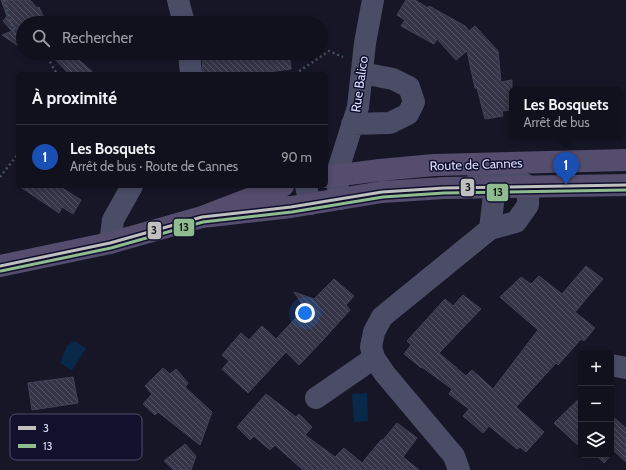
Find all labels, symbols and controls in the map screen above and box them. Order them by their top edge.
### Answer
search box [16,16,328,60]
icon: search [30,27,52,49]
text: Rechercher [62,29,133,47]
street label: Rue Balico [347,55,371,113]
popup [509,87,623,139]
text: À proximité [32,88,117,108]
text: Les Bosquets [523,96,609,114]
text: Arrêt de bus [523,114,590,130]
text: Les Bosquets [70,140,155,158]
text: 1 [43,149,47,165]
text: 90 m [281,149,312,165]
pin: 1 [553,152,579,185]
street label: Route de Cannes [429,154,523,174]
text: Arrêt de bus · Route de Cannes [70,158,238,174]
line badge: 3 [460,178,475,197]
text: 3 [465,180,471,194]
line badge: 13 [486,183,509,202]
text: 13 [493,185,503,199]
line badge: 13 [173,218,195,237]
text: 13 [179,220,189,234]
line badge: 3 [147,221,162,240]
text: 3 [151,223,157,237]
your location [295,303,315,323]
map controls [578,350,614,458]
button: + [578,350,614,386]
button: − [578,386,614,422]
legend [10,414,142,460]
text: 3 [43,421,49,435]
button: layers [578,422,614,458]
text: 13 [43,439,53,453]

